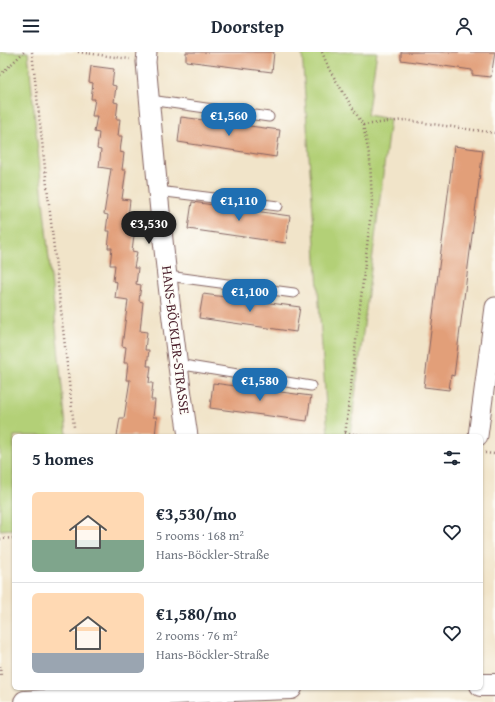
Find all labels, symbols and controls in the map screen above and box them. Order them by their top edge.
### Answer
text: Doorstep [211,13,284,40]
icon: menu [20,15,42,37]
icon: person [453,15,475,37]
pin: €1,560 [196,103,262,137]
text: €1,560 [210,106,248,125]
pin: €1,110 [206,188,272,222]
text: €1,110 [220,191,258,210]
pin: €3,530 [116,211,182,245]
text: €3,530 [130,214,168,233]
street label: HANS-BÖCKLER-STRASSE [157,265,195,415]
pin: €1,100 [217,279,283,313]
text: €1,100 [231,282,269,301]
pin: €1,580 [227,368,293,402]
text: €1,580 [241,371,279,390]
text: 5 homes [32,446,94,471]
icon: filters [441,447,463,469]
text: €3,530/mo [156,501,237,526]
icon: home [64,508,112,556]
icon: heart [441,521,463,543]
text: 5 rooms · 168 m² [156,526,244,545]
text: Hans-Böckler-Straße [156,545,269,564]
text: €1,580/mo [156,601,237,626]
icon: home [64,609,112,657]
icon: heart [441,622,463,644]
text: 2 rooms · 76 m² [156,626,238,645]
text: Hans-Böckler-Straße [156,645,269,664]

